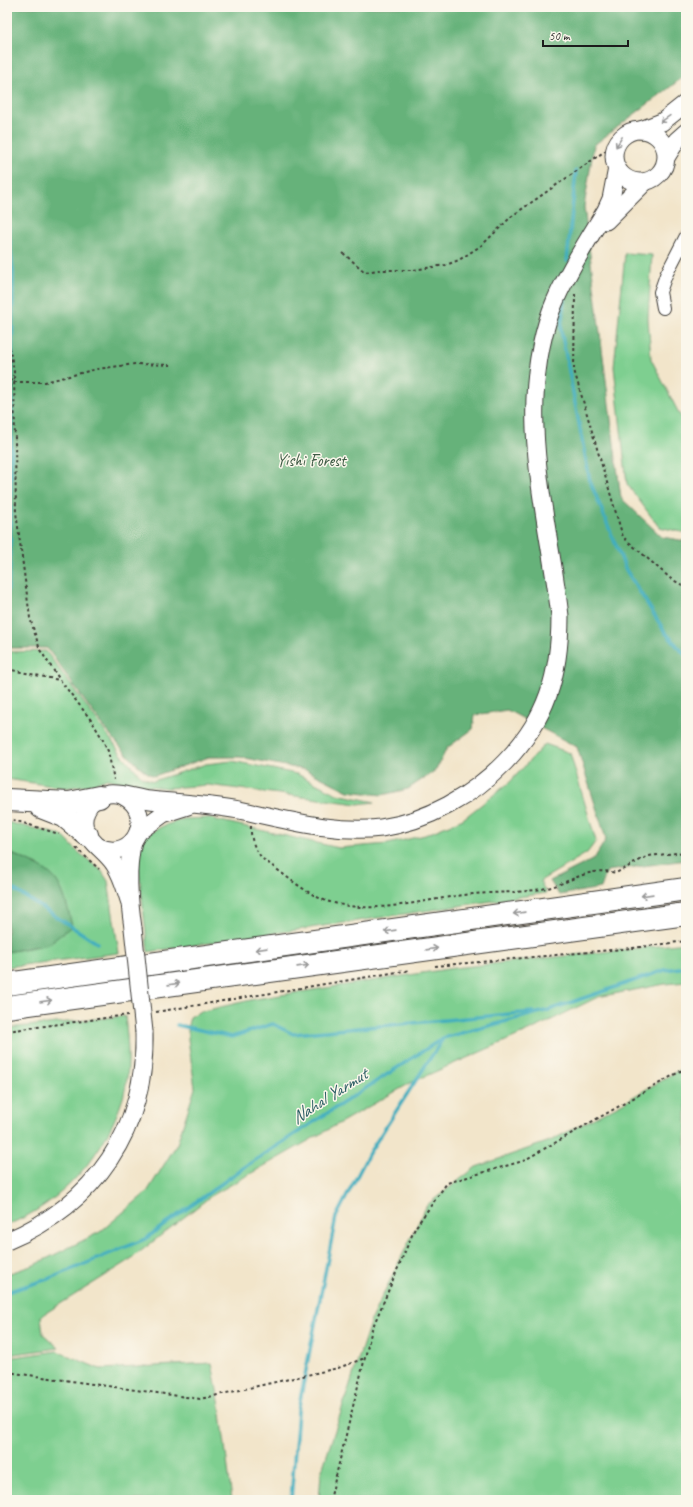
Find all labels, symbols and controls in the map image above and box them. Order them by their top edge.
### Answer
scale bar [543,22,628,48]
text: 50 m [549,28,571,44]
one-way arrow [660,115,671,123]
one-way arrow [615,136,623,148]
park label: Yishi Forest [276,450,348,471]
one-way arrow [641,891,654,899]
one-way arrow [513,909,526,917]
one-way arrow [384,927,397,935]
one-way arrow [255,945,268,952]
one-way arrow [425,945,438,953]
one-way arrow [296,962,309,970]
one-way arrow [168,980,181,988]
one-way arrow [39,997,52,1005]
water label: Nahal Yarmut [287,1061,375,1129]

